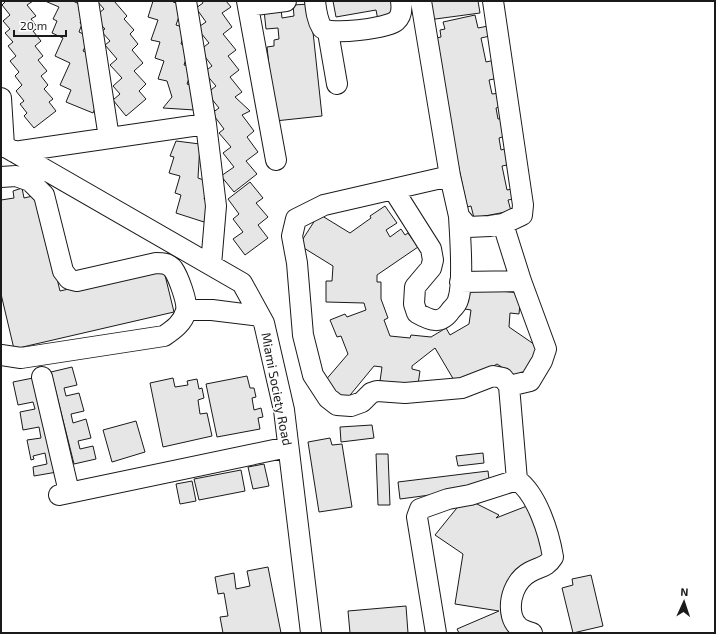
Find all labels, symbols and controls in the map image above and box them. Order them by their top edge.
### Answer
scale bar [14,12,66,38]
text: 20 m [20,18,47,32]
street label: Miami Society Road [258,331,296,447]
north arrow [664,582,704,622]
text: N [680,585,689,598]

